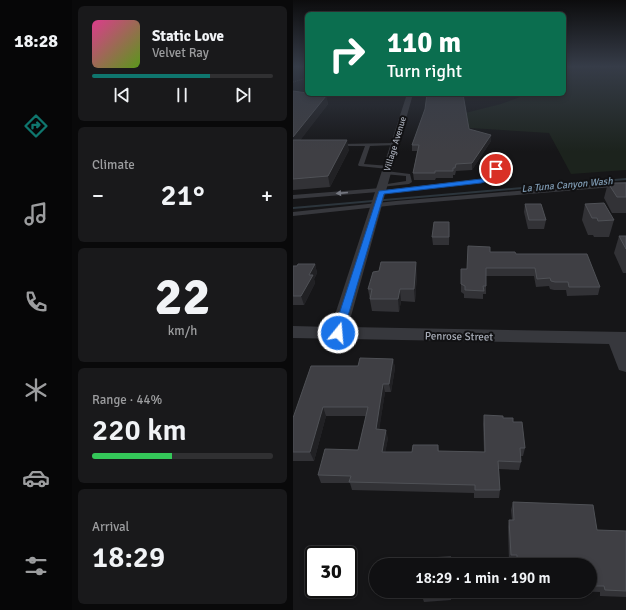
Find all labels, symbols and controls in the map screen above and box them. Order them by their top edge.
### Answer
text: 110 m [387,26,461,60]
text: Static Love [152,27,224,45]
icon: right [321,28,373,80]
text: 18:28 [14,30,58,52]
text: Velvet Ray [152,45,209,61]
text: Turn right [387,60,462,82]
icon: previous [111,84,133,106]
icon: pause [171,84,193,106]
icon: next [232,84,254,106]
icon: directions [22,112,50,140]
street label: Village Avenue [382,115,409,173]
pin [479,152,513,186]
text: Climate [92,157,135,173]
icon: arrive [485,158,507,180]
water label: La Tuna Canyon Wash [521,175,614,195]
text: 21° [161,177,204,214]
text: − [92,182,104,209]
text: + [261,182,273,209]
one-way arrow [336,189,348,196]
icon: music [22,200,50,228]
text: 22 [154,265,211,329]
icon: phone [22,288,50,316]
position arrow [317,312,359,354]
text: km/h [168,323,197,339]
street label: Penrose Street [425,329,493,344]
icon: climate [22,376,50,404]
text: Range · 44% [92,392,162,408]
text: 220 km [92,412,187,449]
icon: car [22,464,50,492]
text: Arrival [92,519,129,535]
text: 18:29 [92,539,165,576]
speed limit sign: 30 [305,546,357,598]
icon: filters [22,552,50,580]
text: 18:29 · 1 min · 190 m [416,569,550,587]

